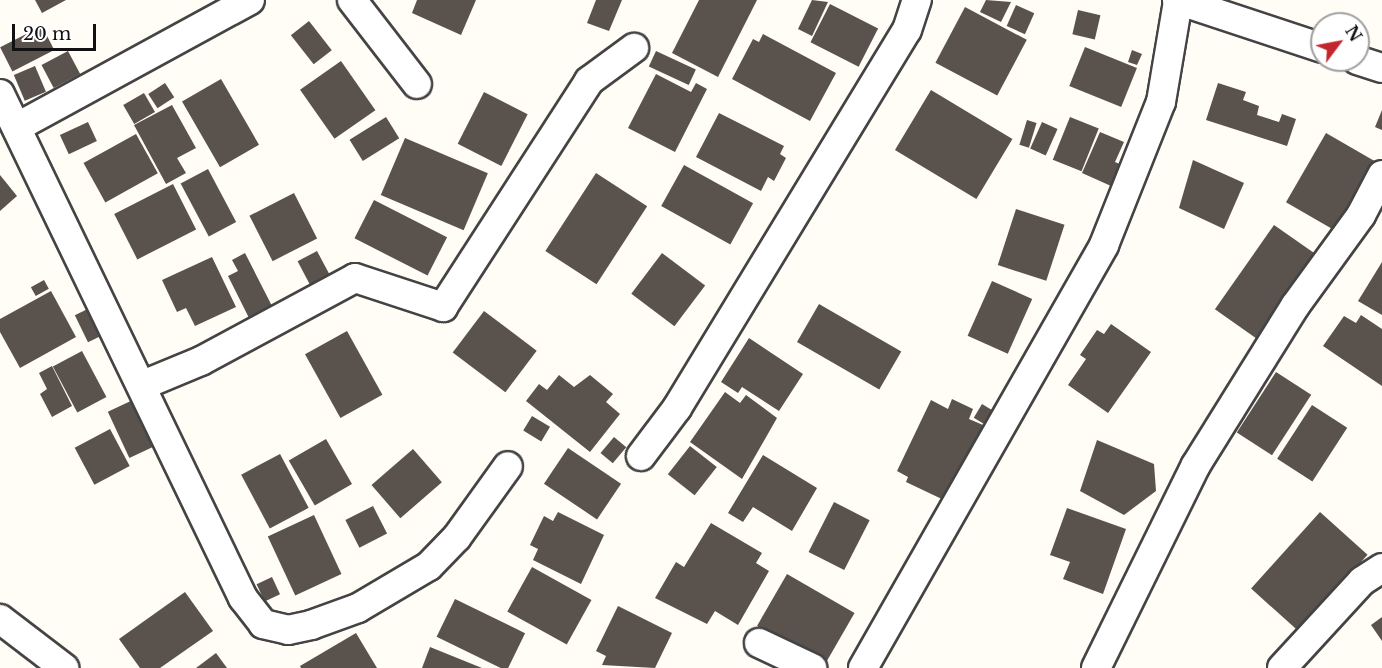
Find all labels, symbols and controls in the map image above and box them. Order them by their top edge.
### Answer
scale bar [15,12,99,50]
north arrow [1310,12,1370,72]
text: N [1341,22,1366,45]
text: 20 m [23,23,71,45]

